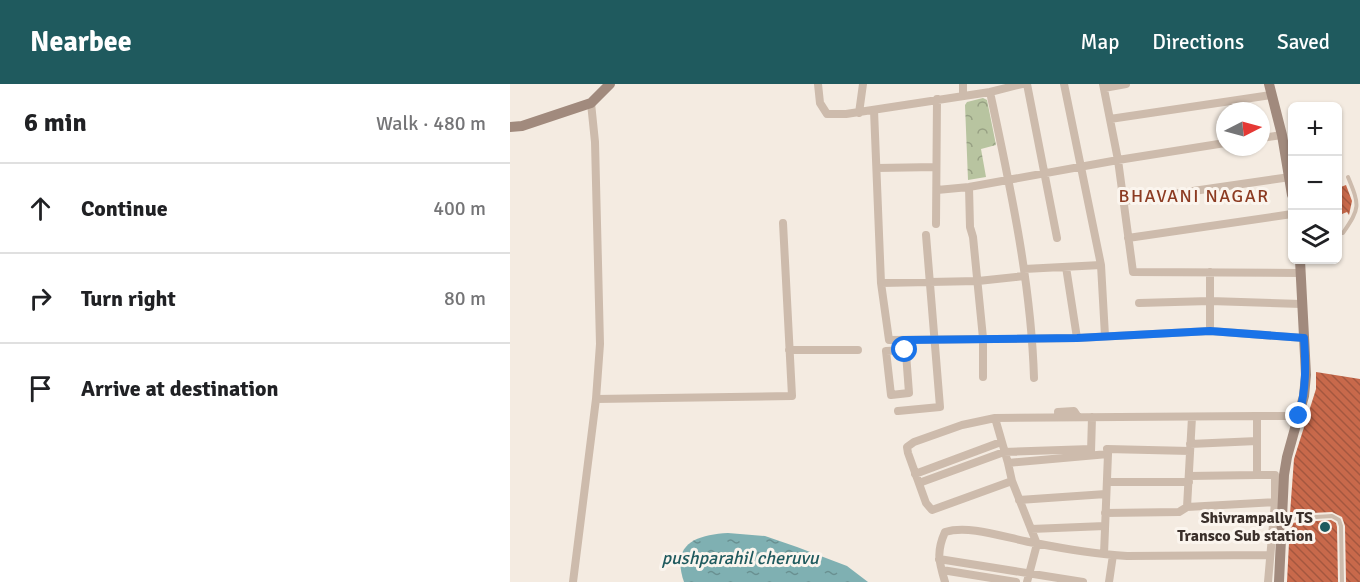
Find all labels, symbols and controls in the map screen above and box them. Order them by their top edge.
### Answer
text: Nearbee [30,25,132,59]
text: Map [1081,29,1119,55]
text: Directions [1152,29,1244,55]
text: Saved [1277,29,1330,55]
north arrow [1216,102,1270,156]
map controls [1288,102,1342,264]
button: + [1288,102,1342,156]
text: 6 min [24,107,87,139]
text: Walk · 480 m [376,111,486,136]
button: − [1288,156,1342,210]
district label: BHAVANI NAGAR [1119,185,1269,207]
icon: ahead [24,192,57,225]
text: Continue [81,195,168,222]
text: 400 m [433,196,486,221]
button: layers [1288,210,1342,264]
icon: right [24,282,57,315]
text: Turn right [81,285,176,312]
text: 80 m [444,286,486,311]
route start [891,336,917,362]
icon: arrive [24,372,57,405]
text: Arrive at destination [81,375,278,402]
route end [1285,402,1311,428]
place label: Shivrampally TS Transco Sub station [1177,508,1313,546]
marker: Shivrampally TS Transco Sub station [1318,520,1332,534]
water label: pushparahil cheruvu [661,547,820,569]

